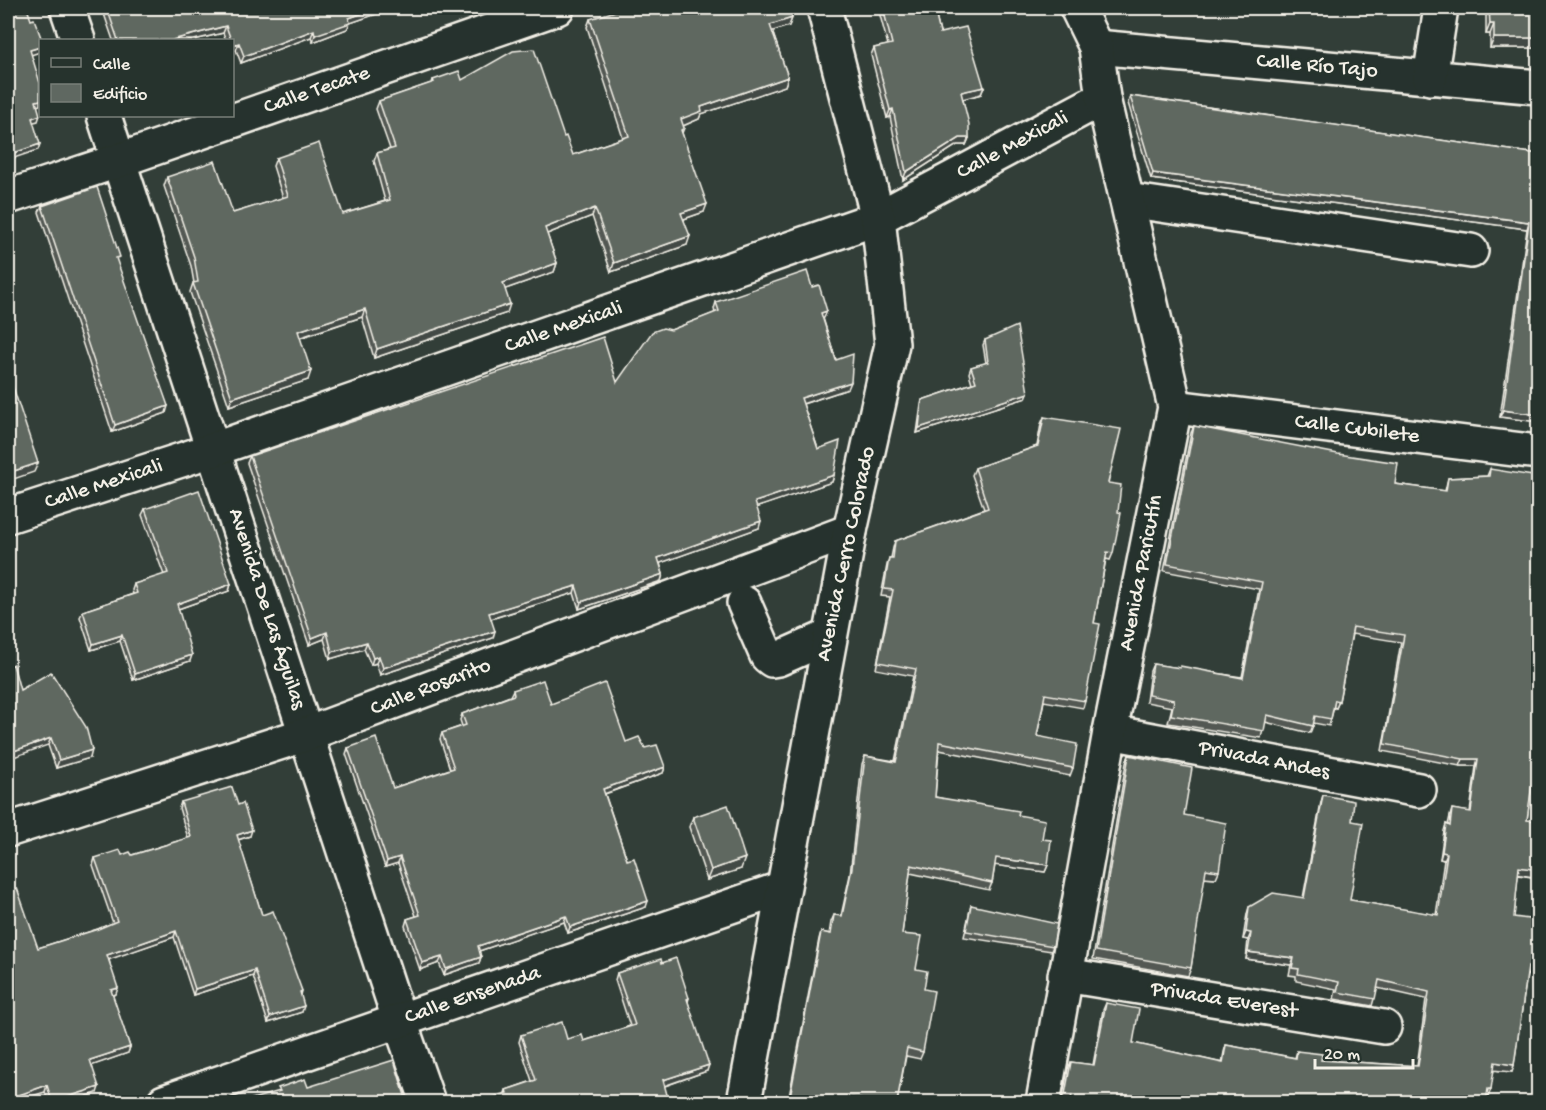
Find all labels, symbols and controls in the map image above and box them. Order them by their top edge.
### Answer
legend [39,39,234,117]
street label: Calle Río Tajo [1255,49,1379,85]
text: Calle [93,55,131,76]
street label: Calle Tecate [261,61,374,121]
text: Edificio [93,85,147,106]
street label: Calle Mexicali [953,106,1073,186]
street label: Calle Mexicali [502,296,626,360]
street label: Calle Cubilete [1293,409,1422,451]
street label: Avenida Cerro Colorado [812,444,882,664]
street label: Calle Mexicali [42,454,166,516]
street label: Avenida Paricutín [1114,492,1170,653]
street label: Avenida De Las Águilas [221,505,311,714]
street label: Calle Rosarito [367,653,495,723]
street label: Privada Andes [1195,735,1332,787]
street label: Calle Ensenada [402,960,545,1031]
street label: Privada Everest [1148,976,1301,1026]
scale bar [1315,1032,1412,1070]
text: 20 m [1324,1045,1360,1066]

